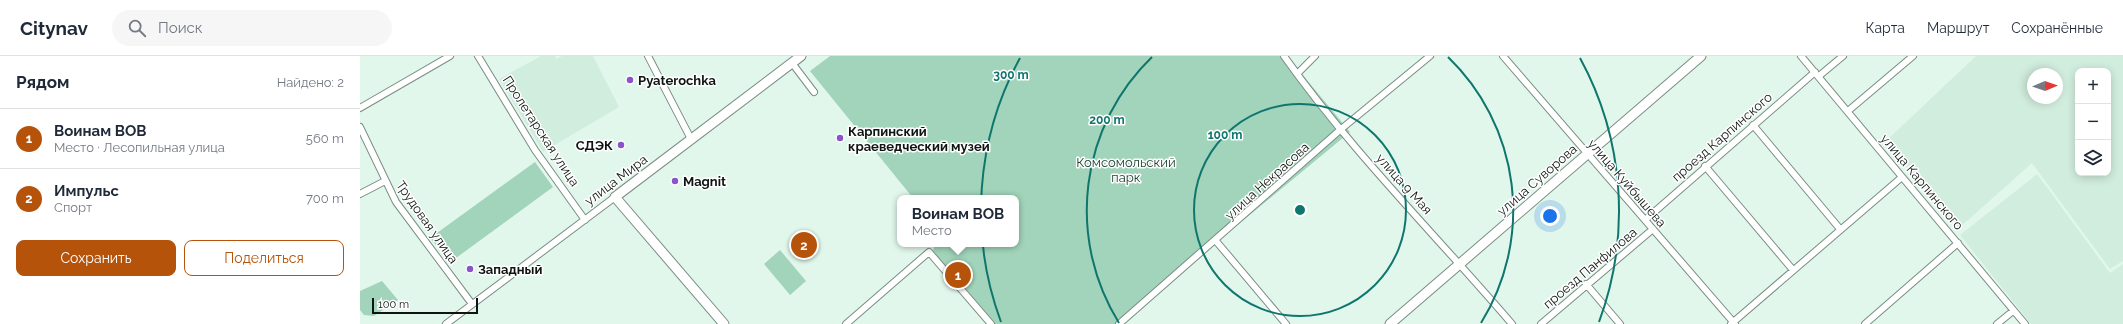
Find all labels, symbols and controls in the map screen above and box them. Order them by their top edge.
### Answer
search box [112,10,392,46]
text: Citynav [20,17,88,39]
icon: search [126,17,148,39]
text: Поиск [158,19,203,37]
text: Карта [1866,20,1905,36]
text: Маршрут [1927,20,1989,36]
text: Сохранённые [2011,20,2103,36]
text: 300 m [993,68,1029,82]
north arrow [2027,68,2063,104]
map controls [2075,68,2111,176]
button: + [2075,68,2111,104]
text: Рядом [16,72,69,92]
street label: Пролетарская улица [500,73,582,189]
place label: Pyaterochka [638,73,716,88]
text: Найдено: 2 [277,75,344,90]
marker: Pyaterochka [625,75,635,85]
street label: проезд Карпинского [1669,89,1775,185]
button: − [2075,104,2111,140]
text: 200 m [1089,113,1125,127]
text: Воинам ВОВ [54,122,146,140]
place label: Карпинский краеведческий музей [848,124,990,154]
text: 100 m [1208,128,1242,142]
text: 1 [26,131,32,146]
text: 560 m [306,131,344,146]
street label: улица Карпинского [1878,131,1967,233]
marker: Карпинский краеведческий музей [835,133,845,143]
street label: улица Куйбышева [1585,136,1669,230]
place label: СДЭК [576,138,613,153]
street label: улица Некрасова [1222,139,1312,223]
text: Место · Лесопильная улица [54,140,225,155]
marker: СДЭК [616,140,626,150]
button: layers [2075,140,2111,176]
street label: улица Суворова [1494,141,1580,219]
street label: улица 9 Мая [1373,151,1435,217]
street label: улица Мира [582,152,650,208]
park label: Комсомольский парк [1076,155,1176,185]
place label: Magnit [683,174,726,189]
marker: Magnit [670,176,680,186]
street label: Трудовая улица [393,178,461,266]
text: Импульс [54,182,119,200]
text: 2 [25,191,33,206]
text: 700 m [306,191,344,206]
popup [897,195,1019,247]
text: Спорт [54,200,92,215]
centre of rings [1293,203,1307,217]
text: Воинам ВОВ [912,205,1004,223]
your location [1540,206,1560,226]
text: Место [912,223,952,238]
street label: проезд Панфилова [1540,224,1640,312]
pin: 2 [791,230,817,260]
button: Сохранить [16,240,176,276]
button: Поделиться [184,240,344,276]
pin: 1 [945,260,971,290]
place label: Западный [478,262,542,277]
marker: Западный [465,264,475,274]
scale bar [372,296,478,315]
text: 100 m [378,298,409,311]

